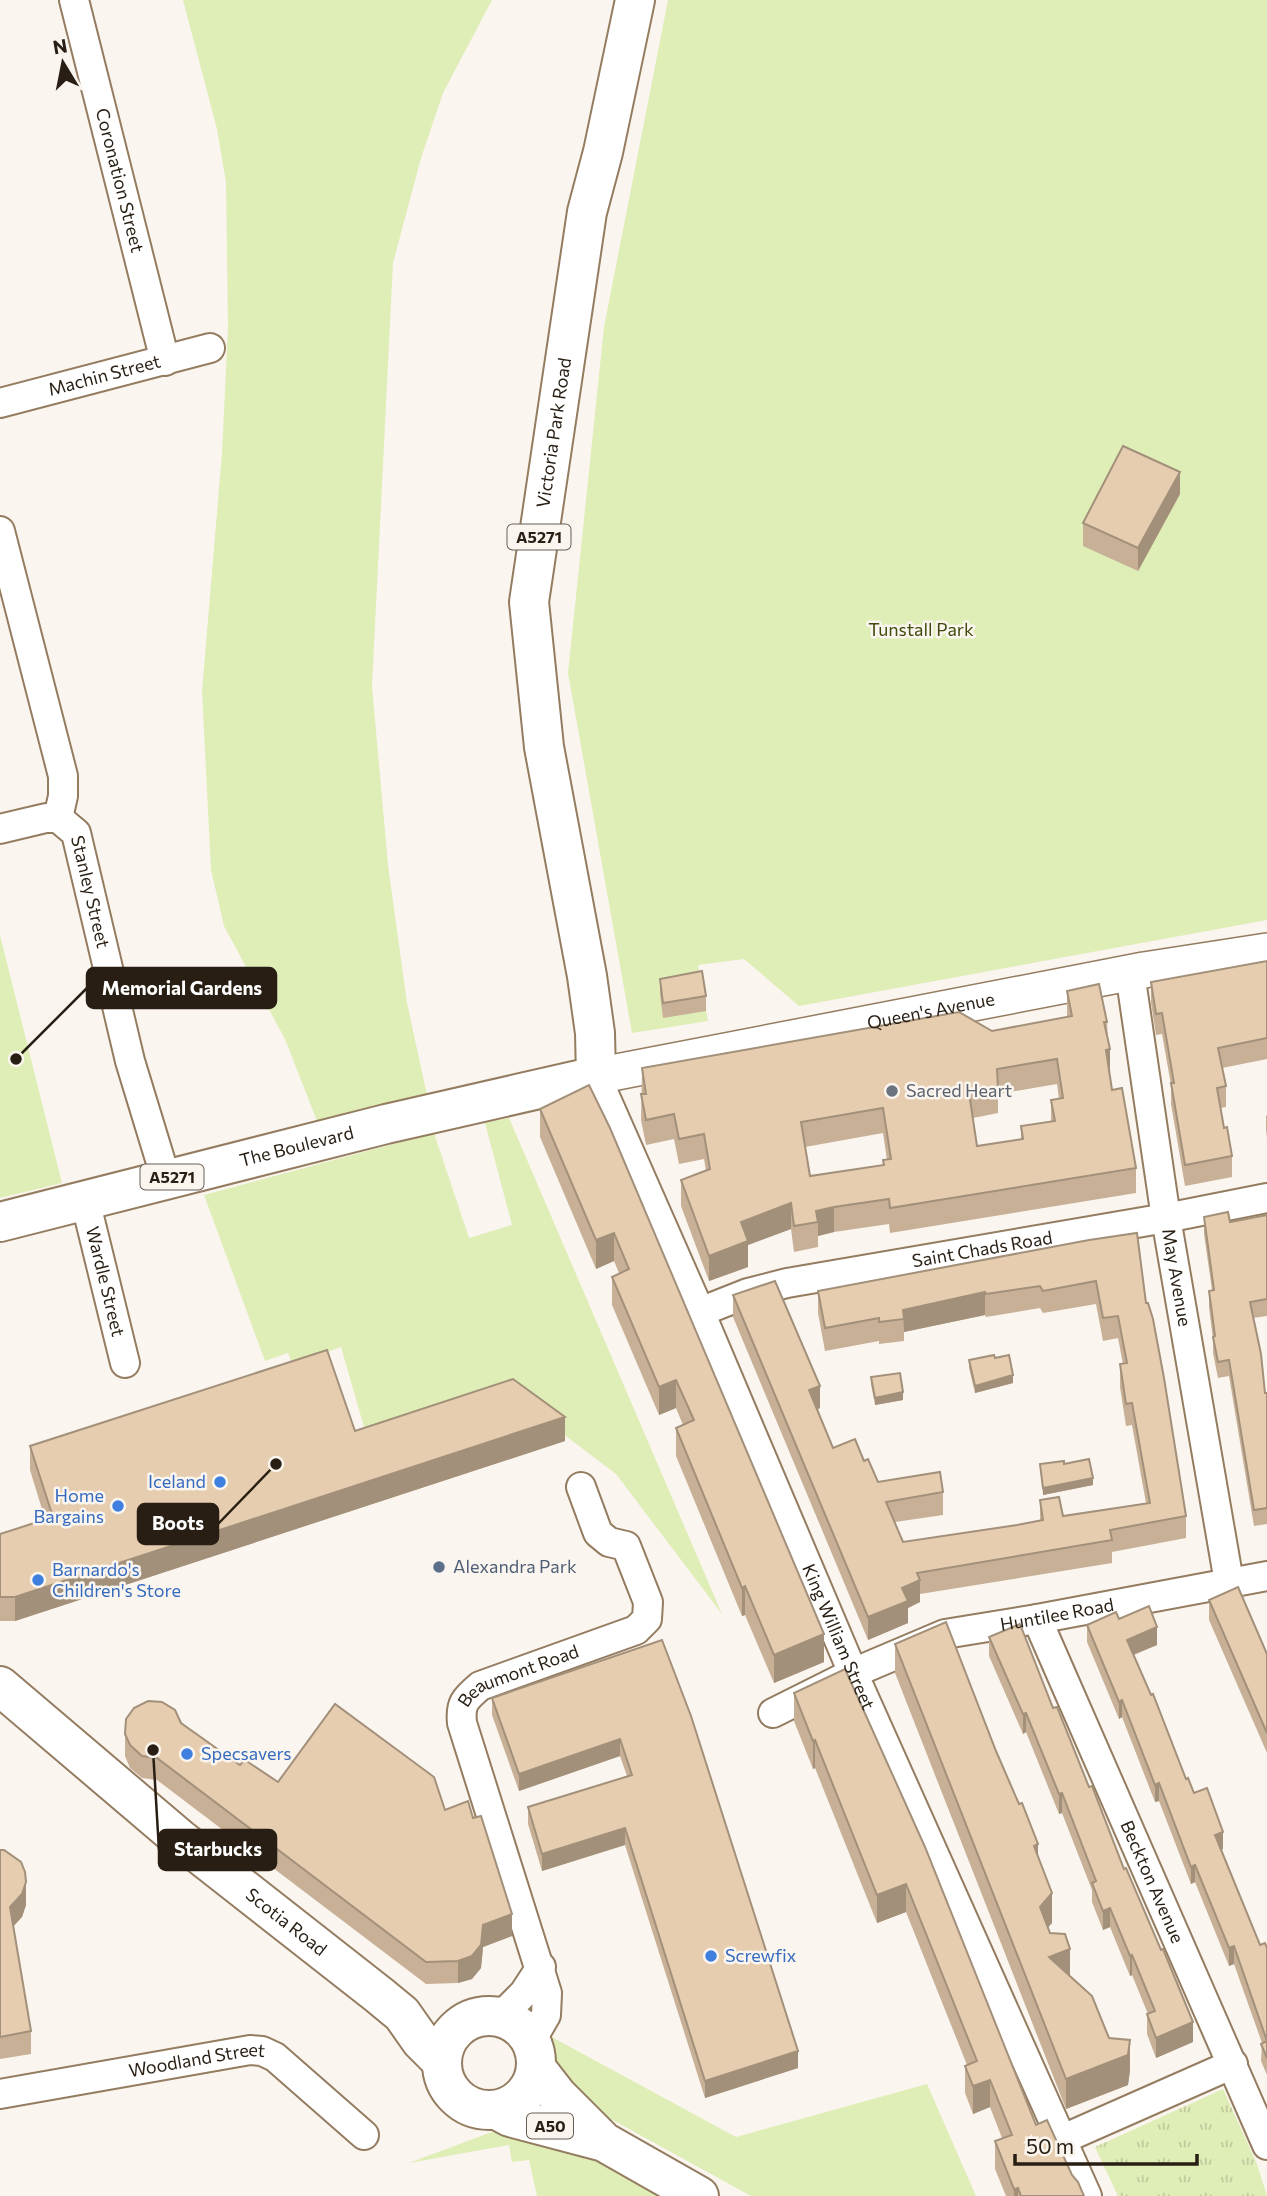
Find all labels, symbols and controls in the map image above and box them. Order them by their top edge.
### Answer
north arrow [28,28,98,98]
text: N [51,33,69,58]
street label: Coronation Street [92,106,149,255]
street label: Machin Street [46,349,163,400]
street label: Victoria Park Road [531,356,575,509]
road number: A5271 [508,524,570,550]
park label: Tunstall Park [868,618,974,640]
street label: Stanley Street [67,833,115,950]
callout: Memorial Gardens [87,968,276,1008]
text: Memorial Gardens [102,976,262,999]
street label: Queen's Avenue [865,987,996,1033]
place label: Sacred Heart [906,1079,1012,1101]
marker: Sacred Heart [884,1083,900,1099]
street label: The Boulevard [237,1121,356,1171]
road number: A5271 [140,1164,204,1190]
street label: Wardle Street [82,1224,130,1339]
street label: Saint Chads Road [910,1226,1054,1271]
street label: May Avenue [1158,1227,1197,1328]
place label: Iceland [148,1470,206,1492]
marker: Iceland [212,1474,228,1490]
place label: Home Bargains [34,1484,104,1527]
marker: Home Bargains [110,1498,126,1514]
callout: Boots [138,1504,218,1544]
text: Boots [152,1511,204,1534]
place label: Alexandra Park [453,1555,577,1577]
place label: Barnardo's Children's Store [52,1558,181,1601]
marker: Alexandra Park [431,1559,447,1575]
street label: King William Street [798,1560,880,1713]
marker: Barnardo's Children's Store [30,1572,46,1588]
street label: Huntilee Road [998,1593,1115,1635]
street label: Beaumont Road [452,1639,582,1711]
place label: Specsavers [201,1742,291,1764]
marker: Specsavers [179,1746,195,1762]
street label: Beckton Avenue [1116,1817,1189,1946]
callout: Starbucks [159,1830,276,1870]
text: Starbucks [174,1837,262,1860]
street label: Scotia Road [242,1883,332,1960]
place label: Screwfix [725,1944,797,1966]
marker: Screwfix [703,1948,719,1964]
street label: Woodland Street [127,2038,266,2081]
road number: A50 [527,2114,573,2138]
scale bar [1015,2122,1197,2166]
text: 50 m [1026,2133,1074,2158]

